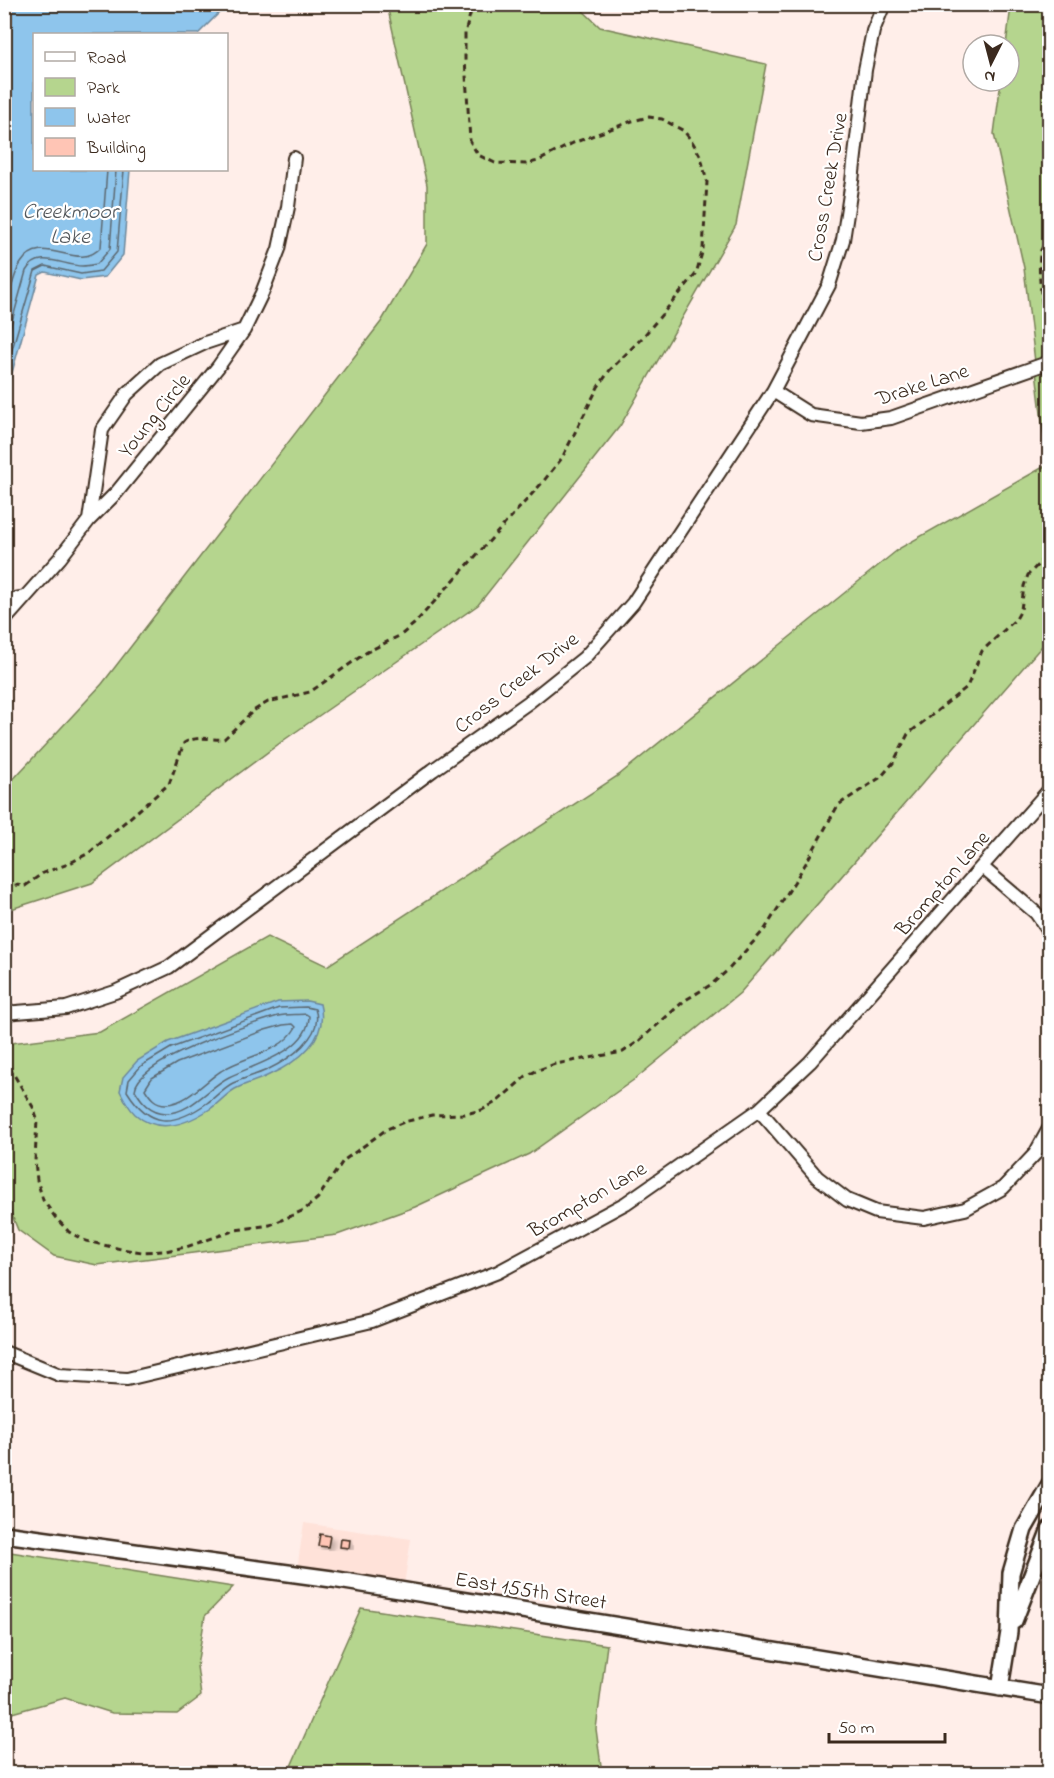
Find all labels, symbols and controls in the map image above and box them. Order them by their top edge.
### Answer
legend [33,33,228,171]
north arrow [961,33,1021,93]
text: Road [87,46,126,72]
text: N [983,63,996,88]
text: Park [87,76,120,102]
text: Water [87,106,131,132]
street label: Cross Creek Drive [801,110,857,264]
text: Building [86,136,146,163]
water label: Creekmoor Lake [22,197,121,254]
street label: Drake Lane [871,357,973,415]
street label: Young Circle [112,367,201,466]
street label: Cross Creek Drive [449,625,586,742]
street label: Brompton Lane [888,824,998,945]
street label: Brompton Lane [523,1155,653,1247]
street label: East 155th Street [453,1565,609,1619]
scale bar [829,1706,944,1744]
text: 50 m [838,1716,875,1742]

